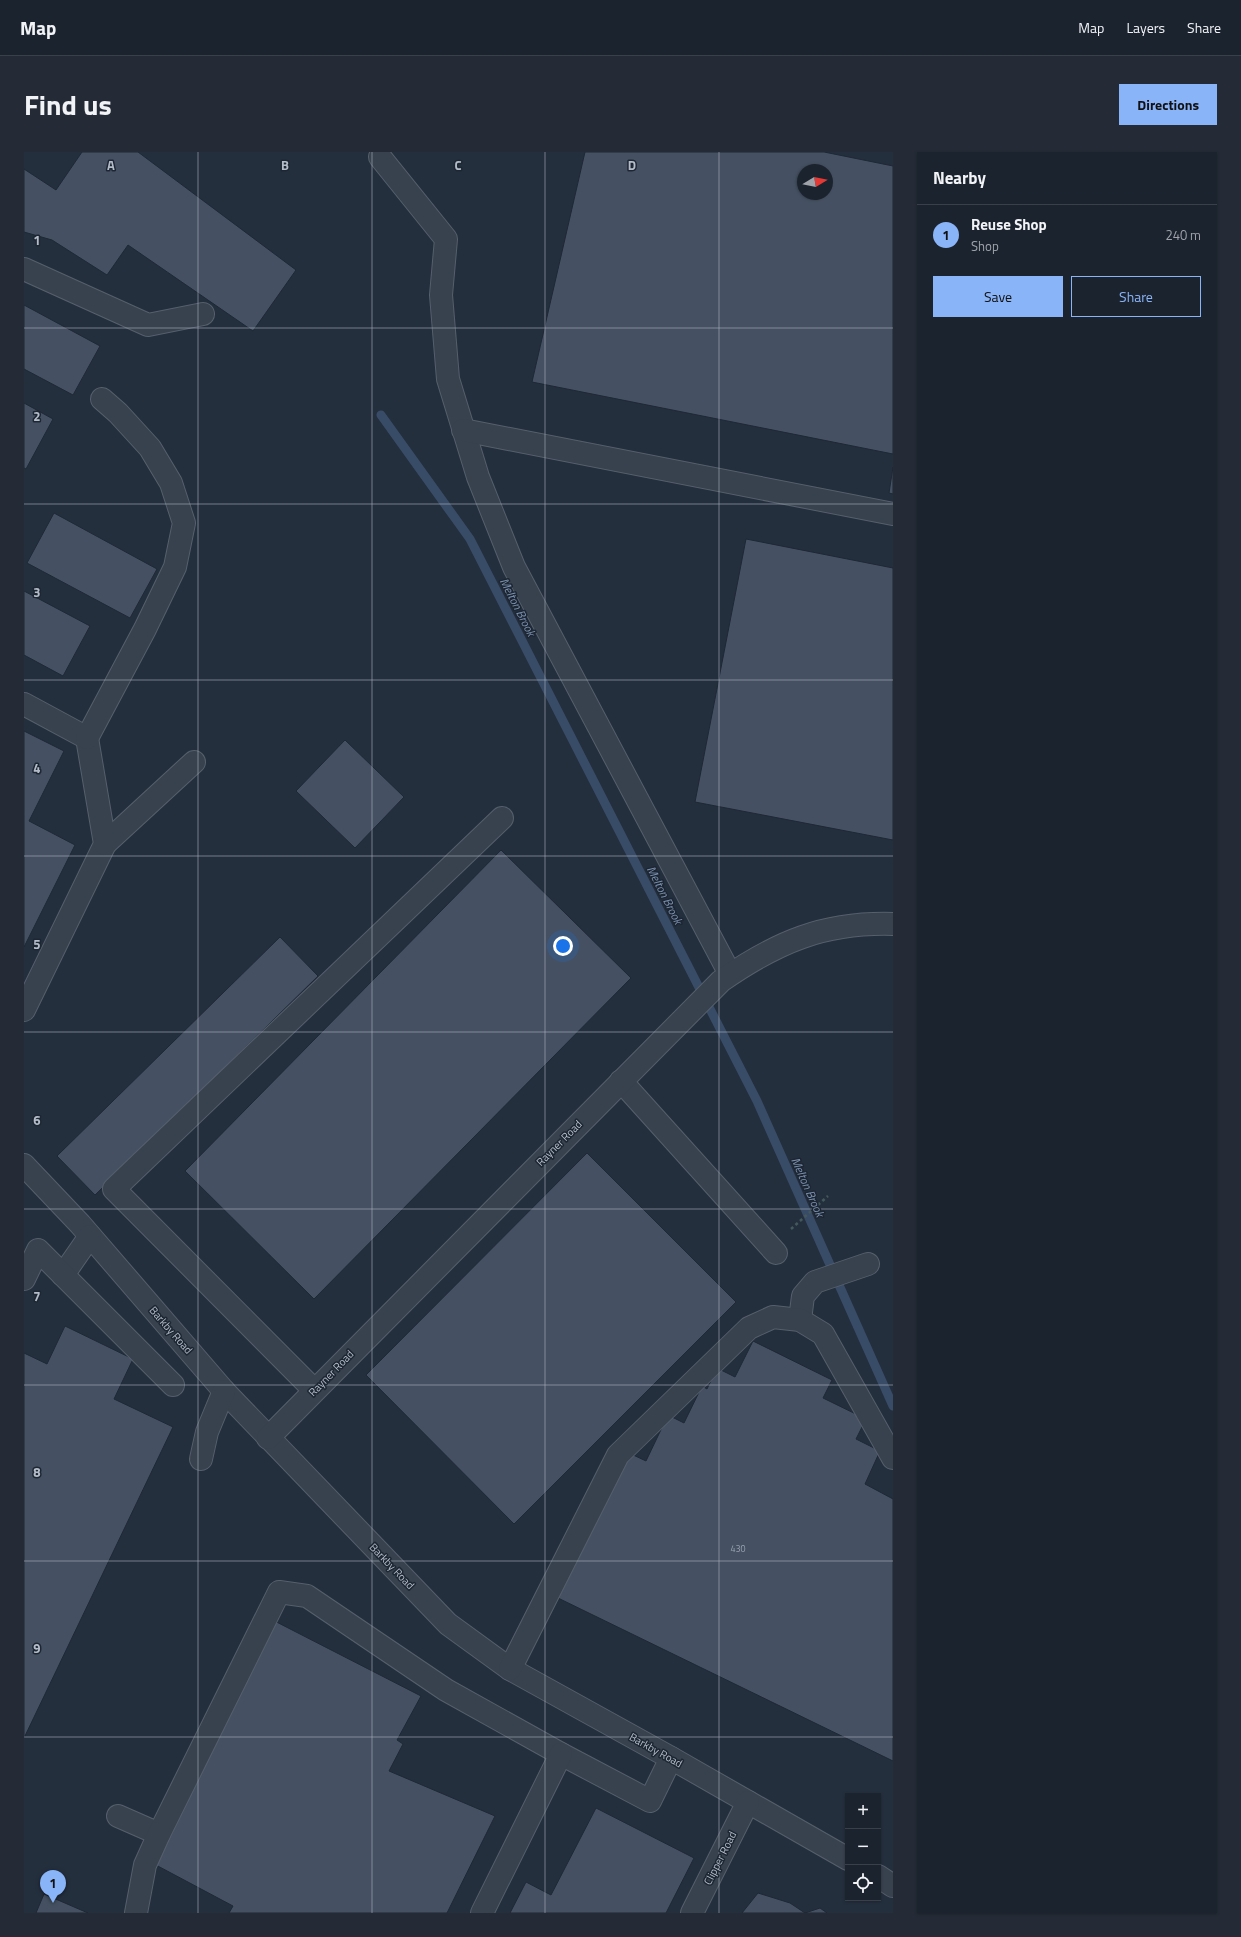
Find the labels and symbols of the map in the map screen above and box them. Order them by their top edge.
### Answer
text: A [107,155,115,175]
text: B [281,155,289,175]
text: C [454,155,462,175]
text: D [628,155,636,175]
north arrow [797,164,833,200]
text: 1 [33,230,41,250]
text: 2 [33,406,41,426]
water label: Melton Brook [495,574,542,641]
text: 3 [33,582,41,602]
text: 4 [33,758,41,778]
water label: Melton Brook [642,862,689,929]
text: 5 [33,934,41,954]
your location [553,936,573,956]
text: 6 [33,1110,41,1130]
street label: Rayner Road [532,1116,586,1170]
water label: Melton Brook [786,1154,830,1221]
text: 7 [33,1286,41,1306]
street label: Barkby Road [146,1303,196,1357]
street label: Rayner Road [305,1346,357,1400]
text: 8 [33,1462,41,1482]
street label: Barkby Road [366,1539,418,1593]
house number: 430 [730,1542,746,1555]
text: 9 [33,1638,41,1658]
street label: Barkby Road [626,1729,686,1771]
street label: Clipper Road [700,1828,740,1888]
pin: 1 [40,1870,66,1903]

